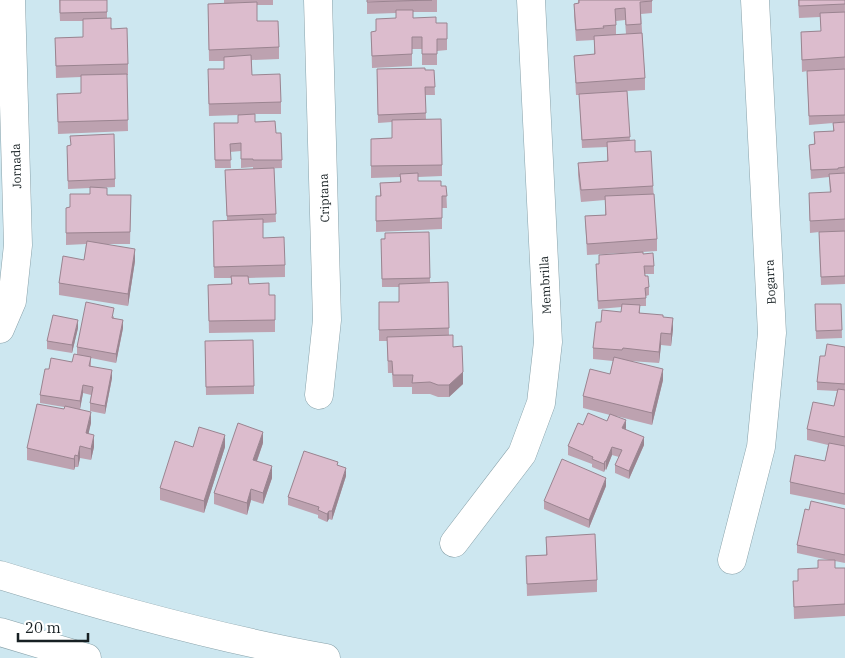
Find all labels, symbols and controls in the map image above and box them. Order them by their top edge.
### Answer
street label: Jornada [8,143,24,189]
street label: Criptana [316,173,332,223]
street label: Membrilla [536,255,554,315]
street label: Bogarra [761,259,779,305]
scale bar [18,610,88,642]
text: 20 m [25,618,61,637]

